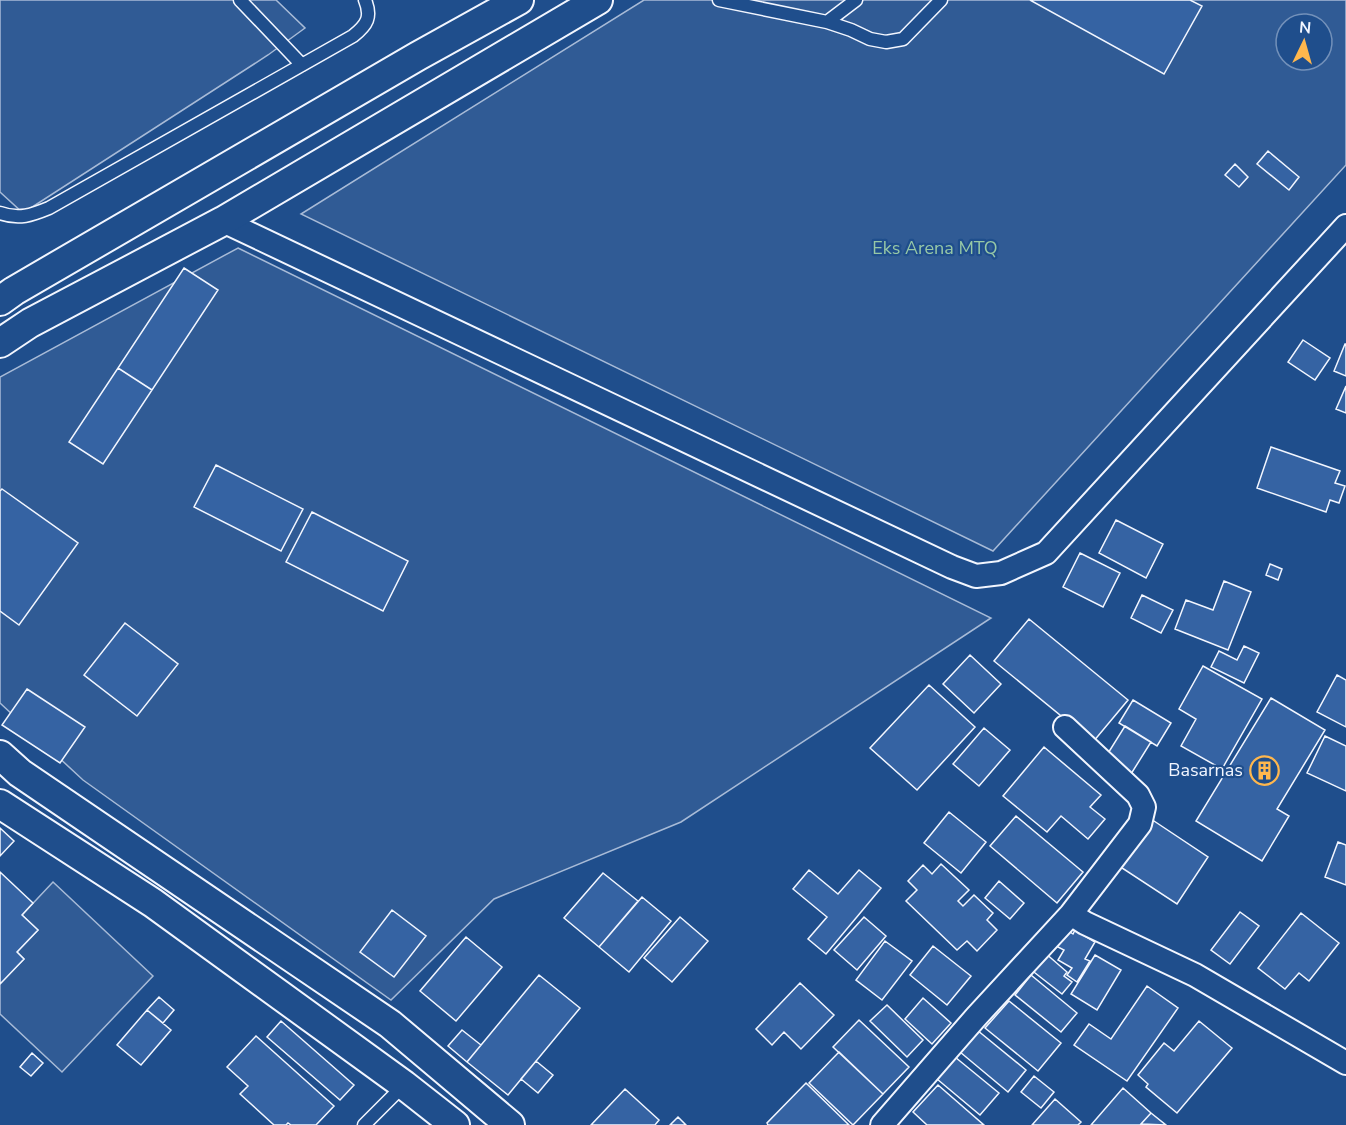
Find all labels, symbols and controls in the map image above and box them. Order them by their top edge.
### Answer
north arrow [1274,12,1334,72]
text: N [1298,17,1312,40]
park label: Eks Arena MTQ [872,236,998,260]
building icon: Basarnas [1248,754,1280,786]
place label: Basarnas [1168,758,1243,782]

